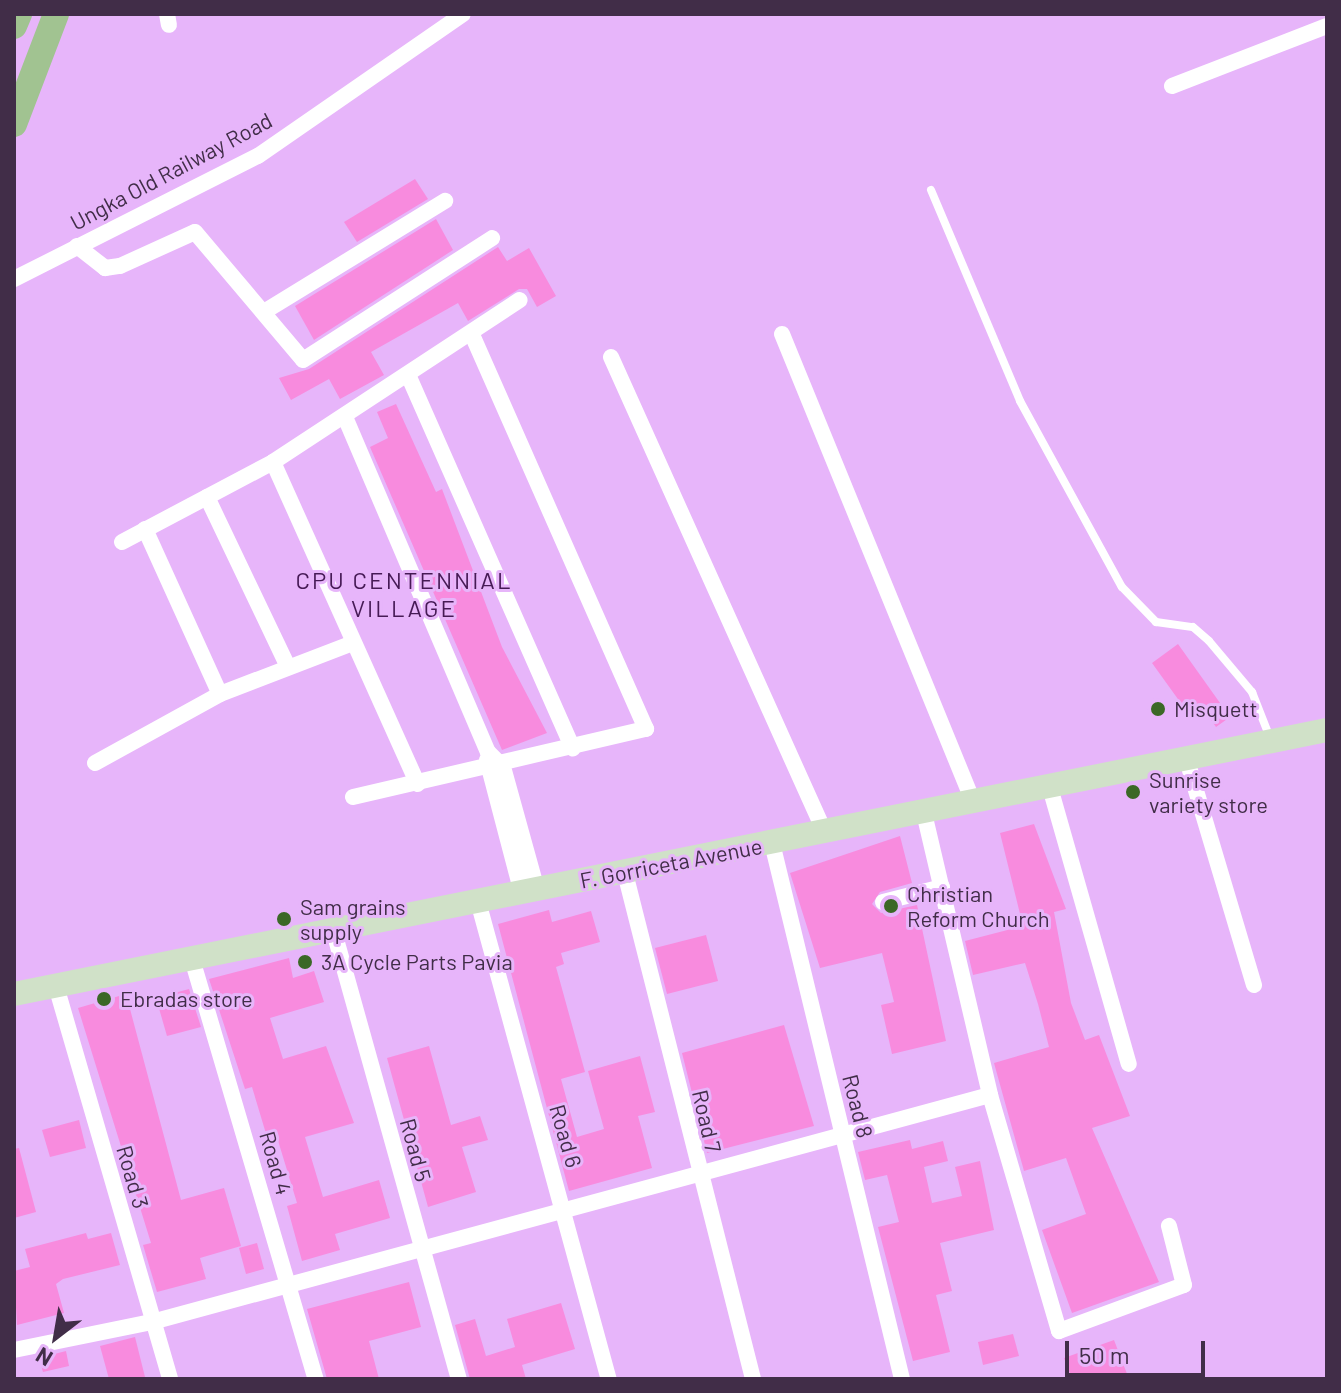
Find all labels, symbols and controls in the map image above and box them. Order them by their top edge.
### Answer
street label: Ungka Old Railway Road [66,107,276,235]
district label: CPU CENTENNIAL VILLAGE [295,566,513,622]
place label: Misquett [1174,696,1257,722]
marker: Misquett [1149,700,1167,718]
place label: Sunrise variety store [1149,766,1268,818]
marker: Sunrise variety store [1124,783,1142,801]
street label: F. Gorriceta Avenue [578,832,764,894]
place label: Christian Reform Church [907,880,1050,932]
place label: Sam grains supply [300,893,406,944]
marker: Christian Reform Church [882,897,900,915]
marker: Sam grains supply [275,910,293,928]
place label: 3A Cycle Parts Pavia [321,949,513,975]
marker: 3A Cycle Parts Pavia [296,953,314,971]
place label: Ebradas store [120,986,253,1012]
marker: Ebradas store [95,990,113,1008]
street label: Road 8 [837,1072,879,1140]
street label: Road 7 [687,1087,727,1155]
street label: Road 6 [544,1101,588,1171]
street label: Road 5 [395,1116,437,1184]
street label: Road 4 [254,1128,298,1198]
street label: Road 3 [111,1142,155,1212]
north arrow [16,1297,96,1377]
scale bar [1069,1325,1209,1375]
text: 50 m [1079,1340,1130,1369]
text: N [31,1343,57,1372]

